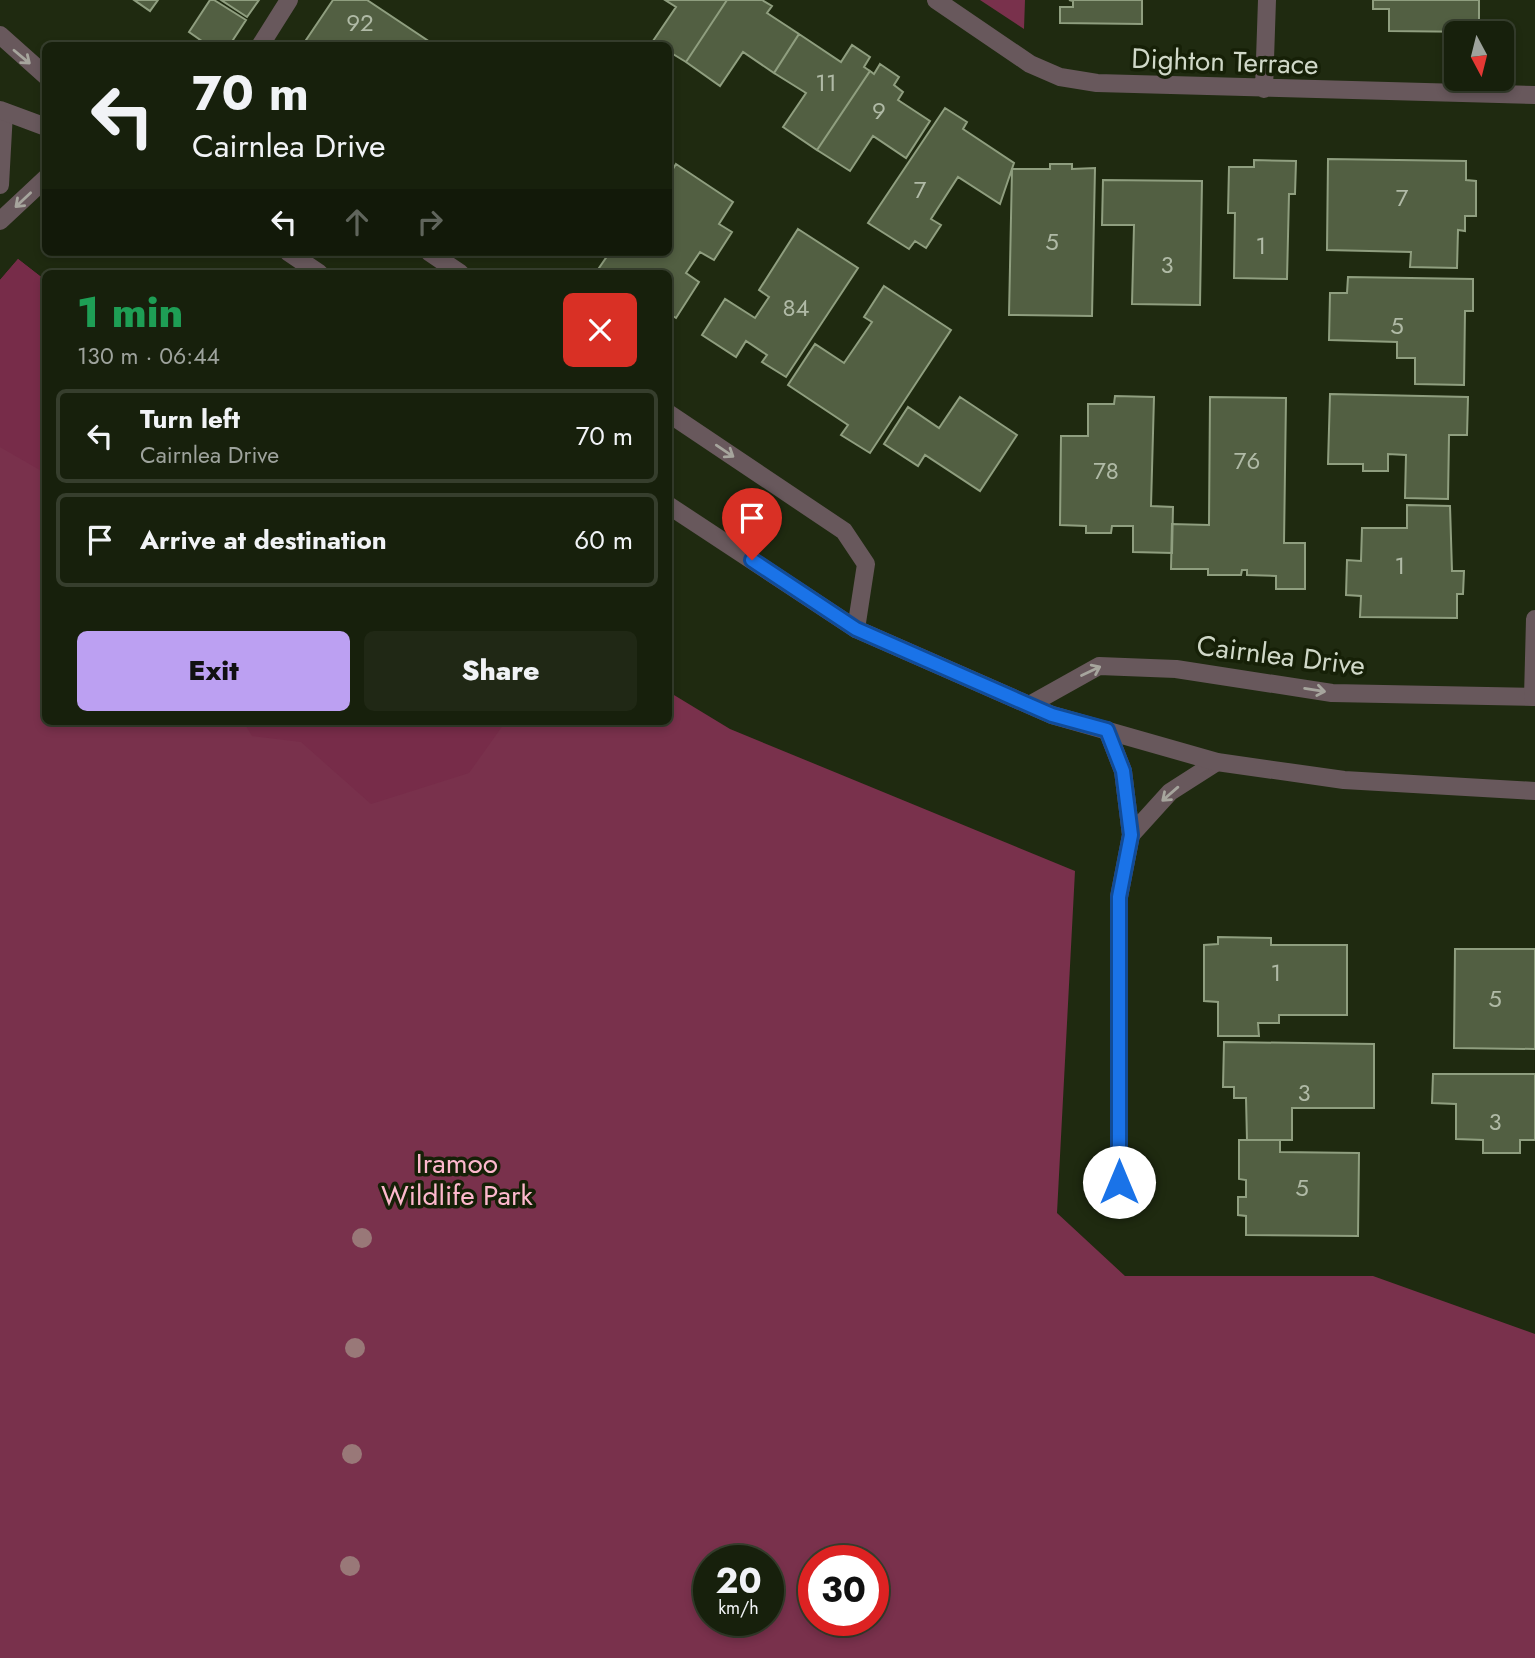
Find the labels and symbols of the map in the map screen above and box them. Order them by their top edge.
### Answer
house number: 92 [346,5,374,40]
north arrow [1444,21,1514,91]
street label: Dighton Terrace [1131,38,1319,85]
one-way arrow [12,49,30,65]
house number: 11 [815,65,837,100]
house number: 9 [872,93,886,128]
house number: 7 [914,172,927,207]
house number: 7 [1396,180,1409,215]
one-way arrow [15,191,32,208]
house number: 5 [1045,224,1059,259]
house number: 1 [1256,228,1266,263]
house number: 3 [1160,247,1174,282]
house number: 84 [782,290,810,325]
house number: 5 [1390,308,1404,343]
house number: 76 [1234,443,1260,478]
one-way arrow [715,444,734,458]
house number: 78 [1093,453,1119,488]
pin [722,488,782,560]
house number: 1 [1395,548,1405,583]
street label: Cairnlea Drive [1194,625,1367,686]
one-way arrow [1080,664,1101,677]
one-way arrow [1303,684,1326,697]
one-way arrow [1161,786,1179,802]
house number: 1 [1271,955,1281,990]
house number: 5 [1488,981,1502,1016]
house number: 3 [1297,1075,1311,1110]
house number: 3 [1488,1104,1502,1139]
park label: Iramoo Wildlife Park [381,1143,534,1216]
position arrow [1082,1145,1156,1219]
house number: 5 [1295,1170,1309,1205]
speed limit sign: 30 [798,1545,889,1636]

